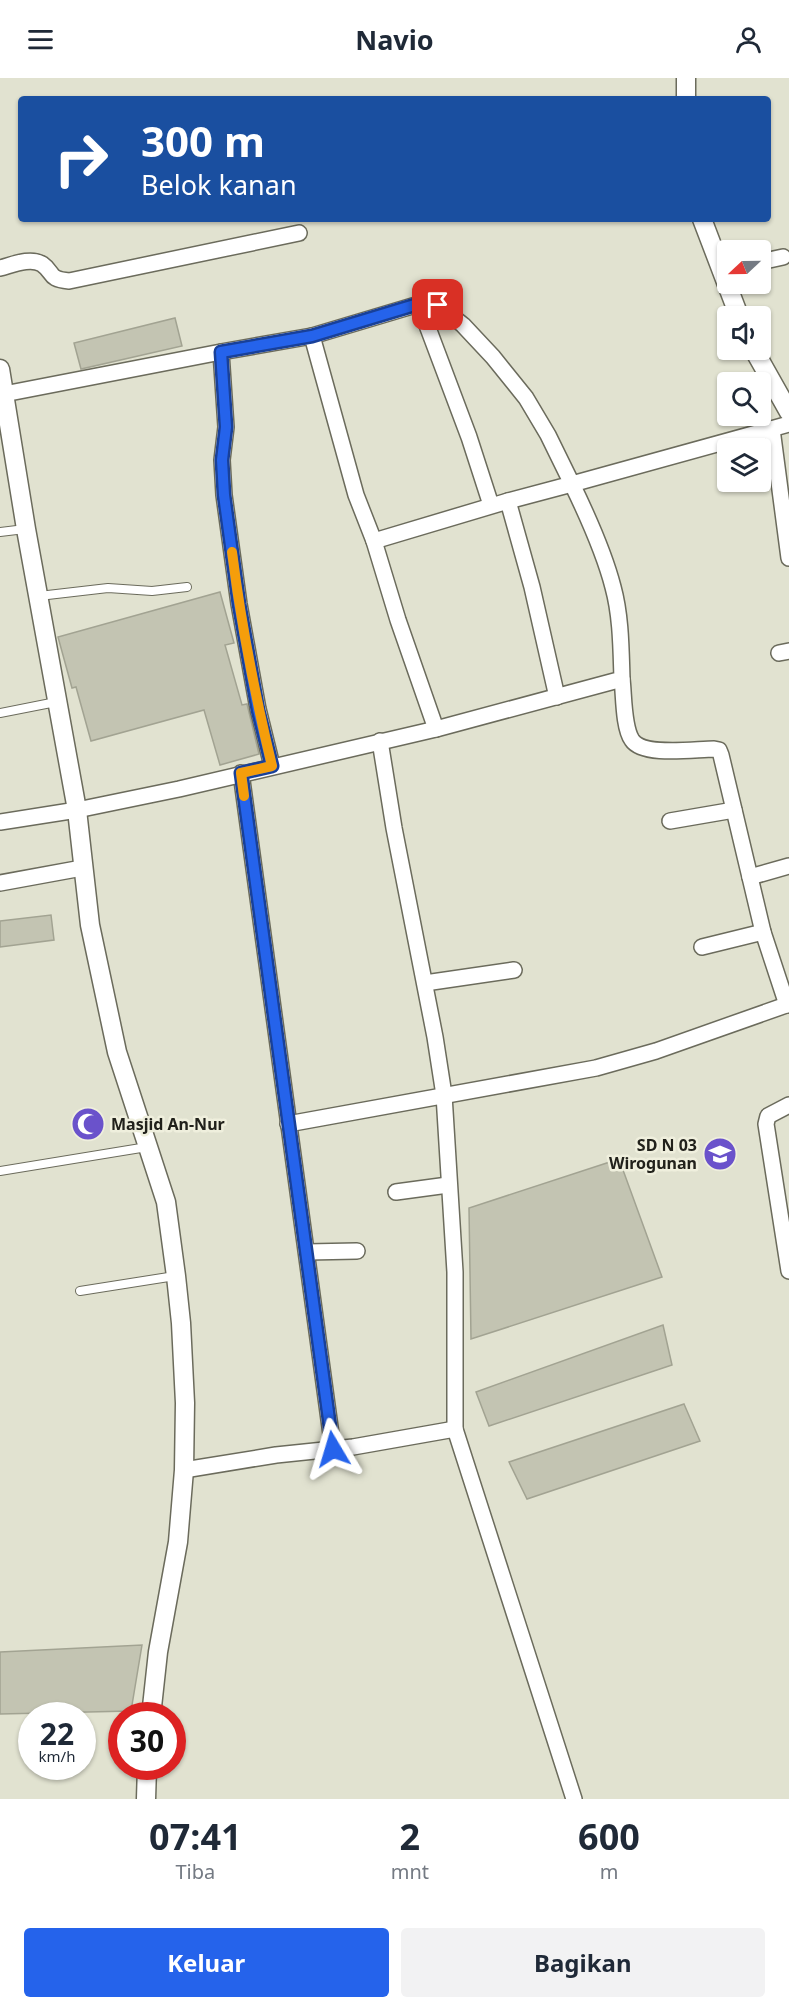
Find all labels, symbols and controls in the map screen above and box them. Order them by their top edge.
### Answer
text: Navio [355,21,434,58]
icon: menu [24,23,57,56]
icon: person [732,23,765,56]
text: 300 m [141,112,265,169]
icon: right [42,120,120,198]
text: Belok kanan [141,166,297,203]
north arrow [717,240,771,294]
map controls [717,240,771,492]
pin [412,279,463,330]
icon: arrive [421,288,454,321]
button: sound [717,306,771,360]
button: search [717,372,771,426]
button: layers [717,438,771,492]
mosque icon: Masjid An-Nur [70,1106,106,1142]
place label: Masjid An-Nur [111,1113,225,1135]
place label: SD N 03 Wirogunan [609,1134,697,1174]
school or university icon: SD N 03 Wirogunan [702,1136,738,1172]
position arrow [301,1417,365,1481]
speed limit sign: 30 [108,1702,186,1780]
text: 22 [40,1713,74,1754]
text: km/h [39,1746,75,1766]
text: 07:41 [149,1812,242,1861]
text: 2 [400,1812,420,1861]
text: 600 [578,1812,640,1861]
text: Tiba [175,1858,215,1885]
text: mnt [391,1858,429,1885]
text: m [600,1858,618,1885]
button: Keluar [24,1928,389,1997]
button: Bagikan [401,1928,765,1997]

